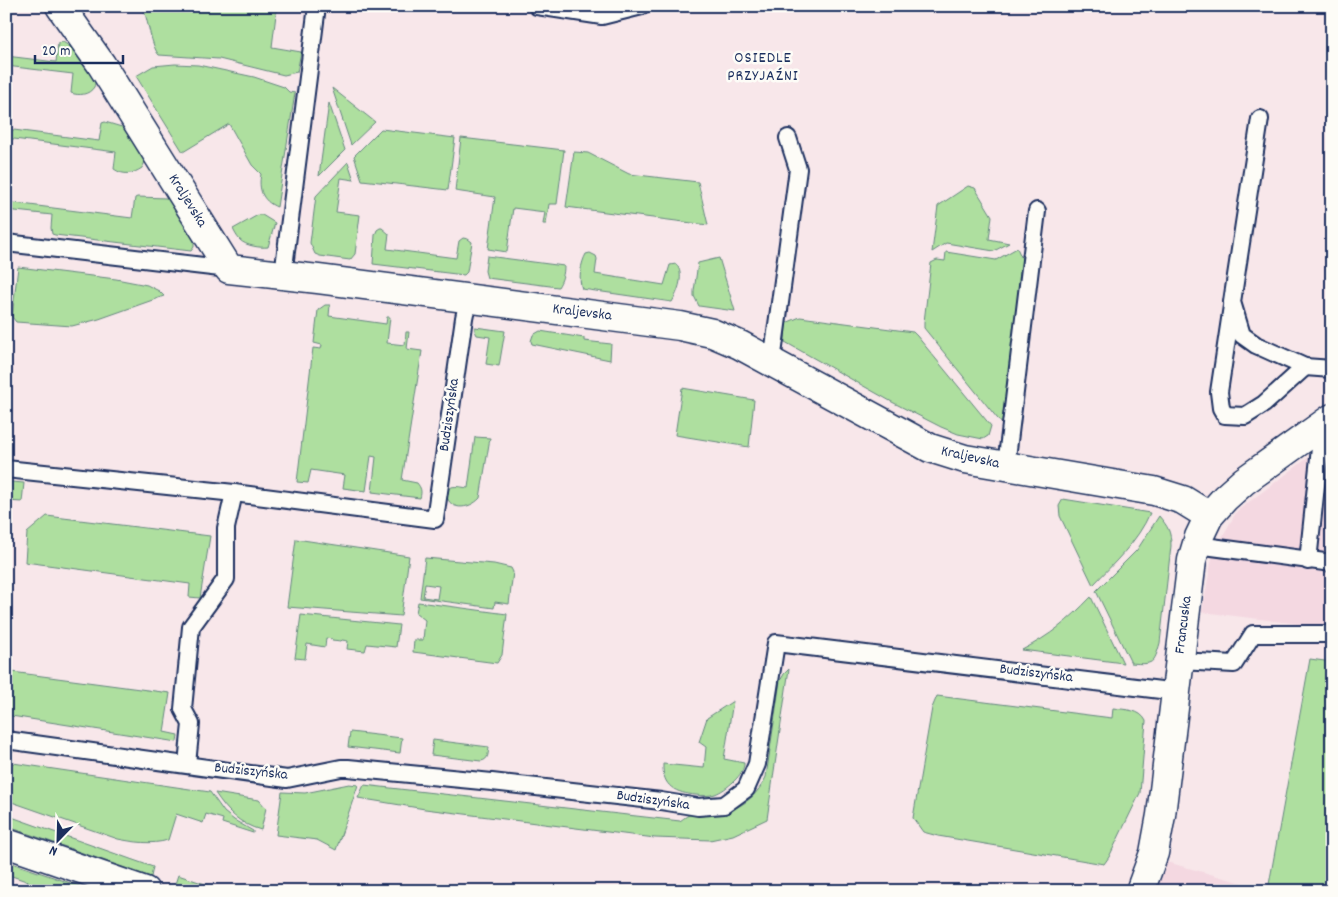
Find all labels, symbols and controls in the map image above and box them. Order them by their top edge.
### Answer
scale bar [35,32,122,64]
text: 20 m [42,41,70,63]
district label: OSIEDLE PRZYJAŹNI [727,47,799,88]
street label: Kraljevska [162,170,213,233]
street label: Kraljevska [551,298,614,328]
street label: Budziszyńska [434,376,466,453]
street label: Kraljevska [939,441,1002,476]
street label: Francuska [1170,594,1199,655]
street label: Budziszyńska [998,659,1075,690]
street label: Budziszyńska [213,757,290,787]
street label: Budziszyńska [615,785,692,817]
north arrow [32,814,82,864]
text: N [47,840,61,861]

